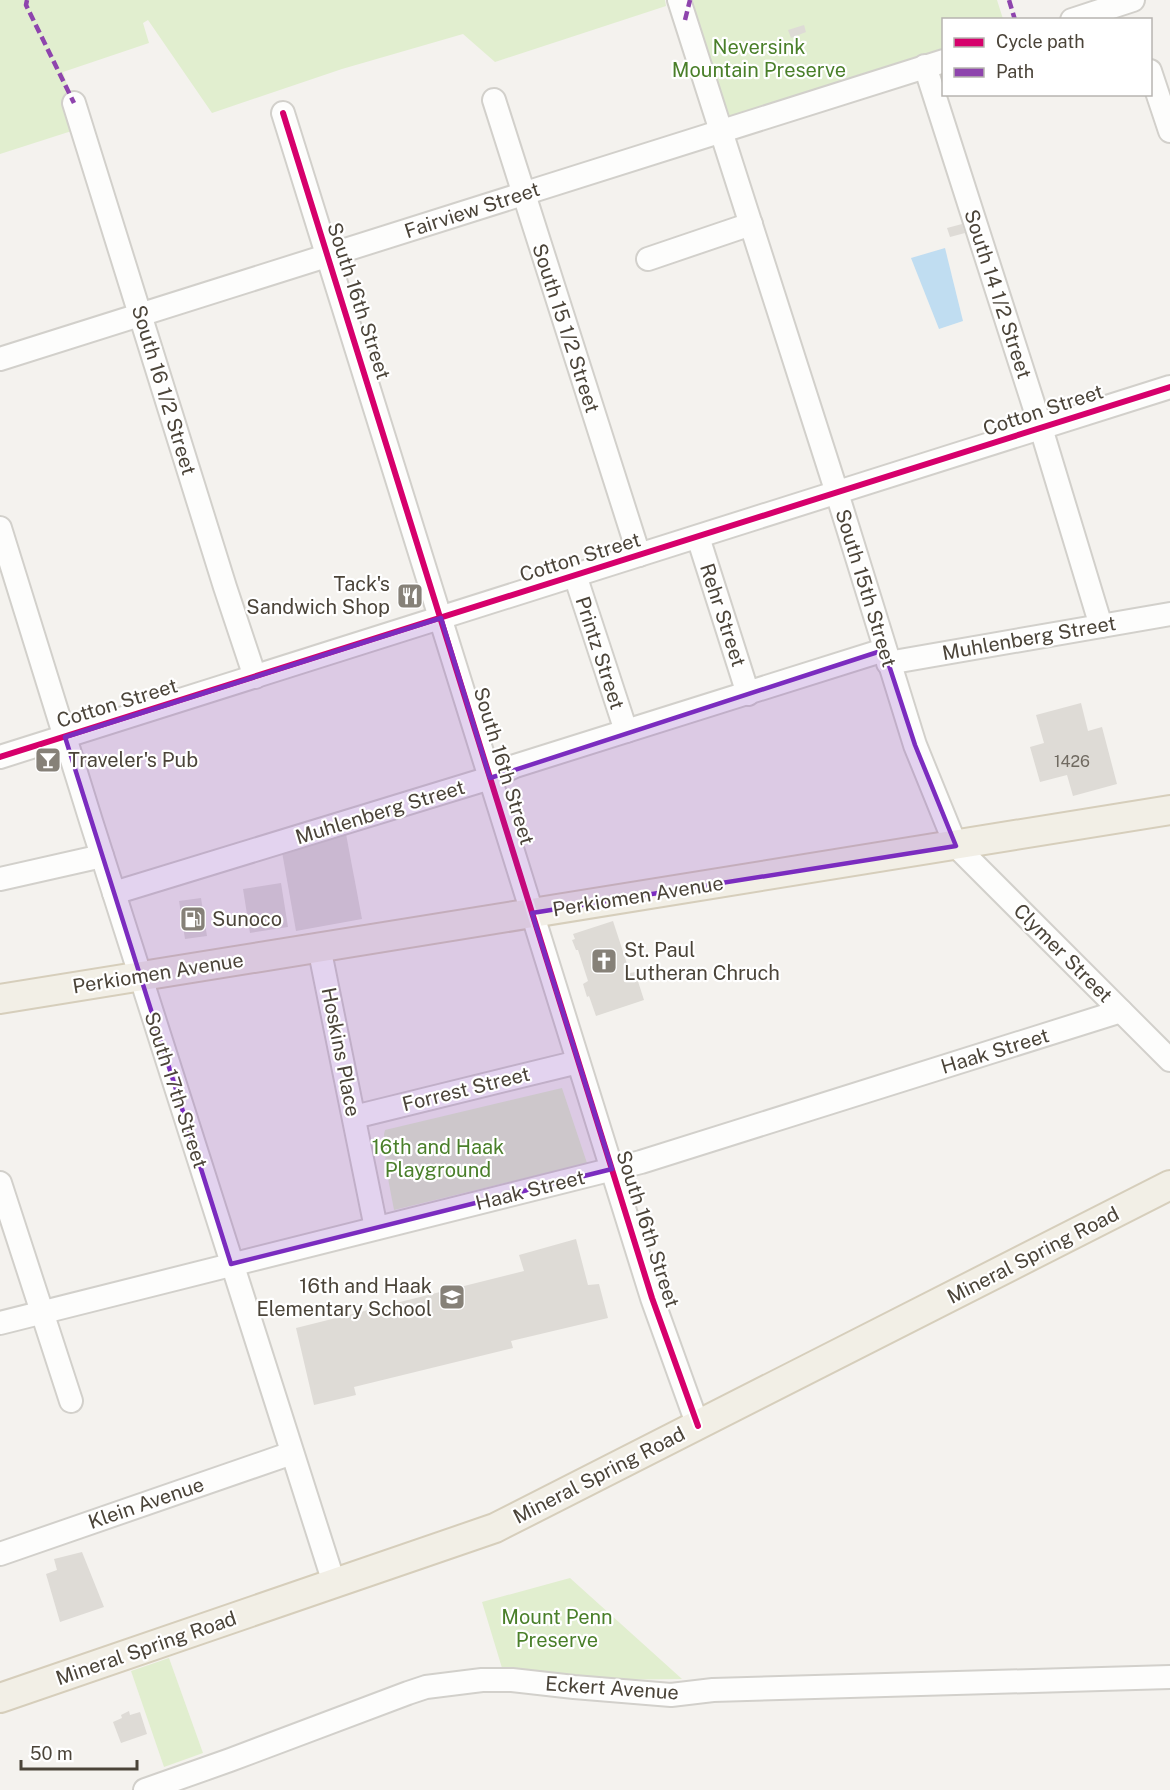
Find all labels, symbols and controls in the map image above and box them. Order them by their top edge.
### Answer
legend [942,18,1152,96]
text: Cycle path [996,31,1085,52]
park label: Neversink Mountain Preserve [672,35,846,82]
text: Path [996,61,1034,82]
street label: Fairview Street [401,177,543,243]
street label: South 14 1/2 Street [959,206,1037,382]
street label: South 16th Street [322,219,396,383]
street label: South 15 1/2 Street [527,240,605,416]
street label: South 16 1/2 Street [127,302,201,478]
street label: Cotton Street [980,379,1106,441]
street label: South 15th Street [831,506,901,670]
street label: Cotton Street [517,527,643,587]
street label: Rehr Street [695,560,751,670]
place label: Tack's Sandwich Shop [246,572,390,619]
restaurant icon: Tack's Sandwich Shop [395,581,425,611]
street label: Printz Street [570,593,630,713]
street label: Muhlenberg Street [940,611,1118,665]
street label: Cotton Street [54,673,180,733]
street label: South 16th Street [469,684,539,848]
bar icon: Traveler's Pub [33,745,63,775]
place label: Traveler's Pub [68,748,198,772]
house number: 1426 [1054,752,1090,771]
street label: Muhlenberg Street [292,775,468,849]
street label: Perkiomen Avenue [551,871,725,921]
street label: Clymer Street [1009,899,1117,1007]
fuel station icon: Sunoco [178,904,208,934]
place label: Sunoco [212,907,282,931]
place label: St. Paul Lutheran Chruch [624,938,780,985]
church icon: St. Paul Lutheran Chruch [589,946,619,976]
street label: Perkiomen Avenue [71,948,245,998]
street label: Hoskins Place [317,985,365,1119]
street label: South 17th Street [139,1009,213,1171]
street label: Haak Street [938,1023,1052,1079]
street label: Forrest Street [400,1062,532,1116]
park label: 16th and Haak Playground [372,1135,504,1182]
street label: South 16th Street [611,1147,685,1311]
street label: Haak Street [473,1165,587,1215]
street label: Mineral Spring Road [943,1201,1123,1309]
place label: 16th and Haak Elementary School [257,1274,432,1321]
school or university icon: 16th and Haak Elementary School [437,1282,467,1312]
street label: Mineral Spring Road [509,1421,689,1529]
street label: Klein Avenue [85,1472,207,1534]
park label: Mount Penn Preserve [501,1605,613,1652]
street label: Mineral Spring Road [52,1606,240,1690]
street label: Eckert Avenue [544,1671,680,1705]
scale bar [21,1733,136,1771]
text: 50 m [30,1743,73,1764]

